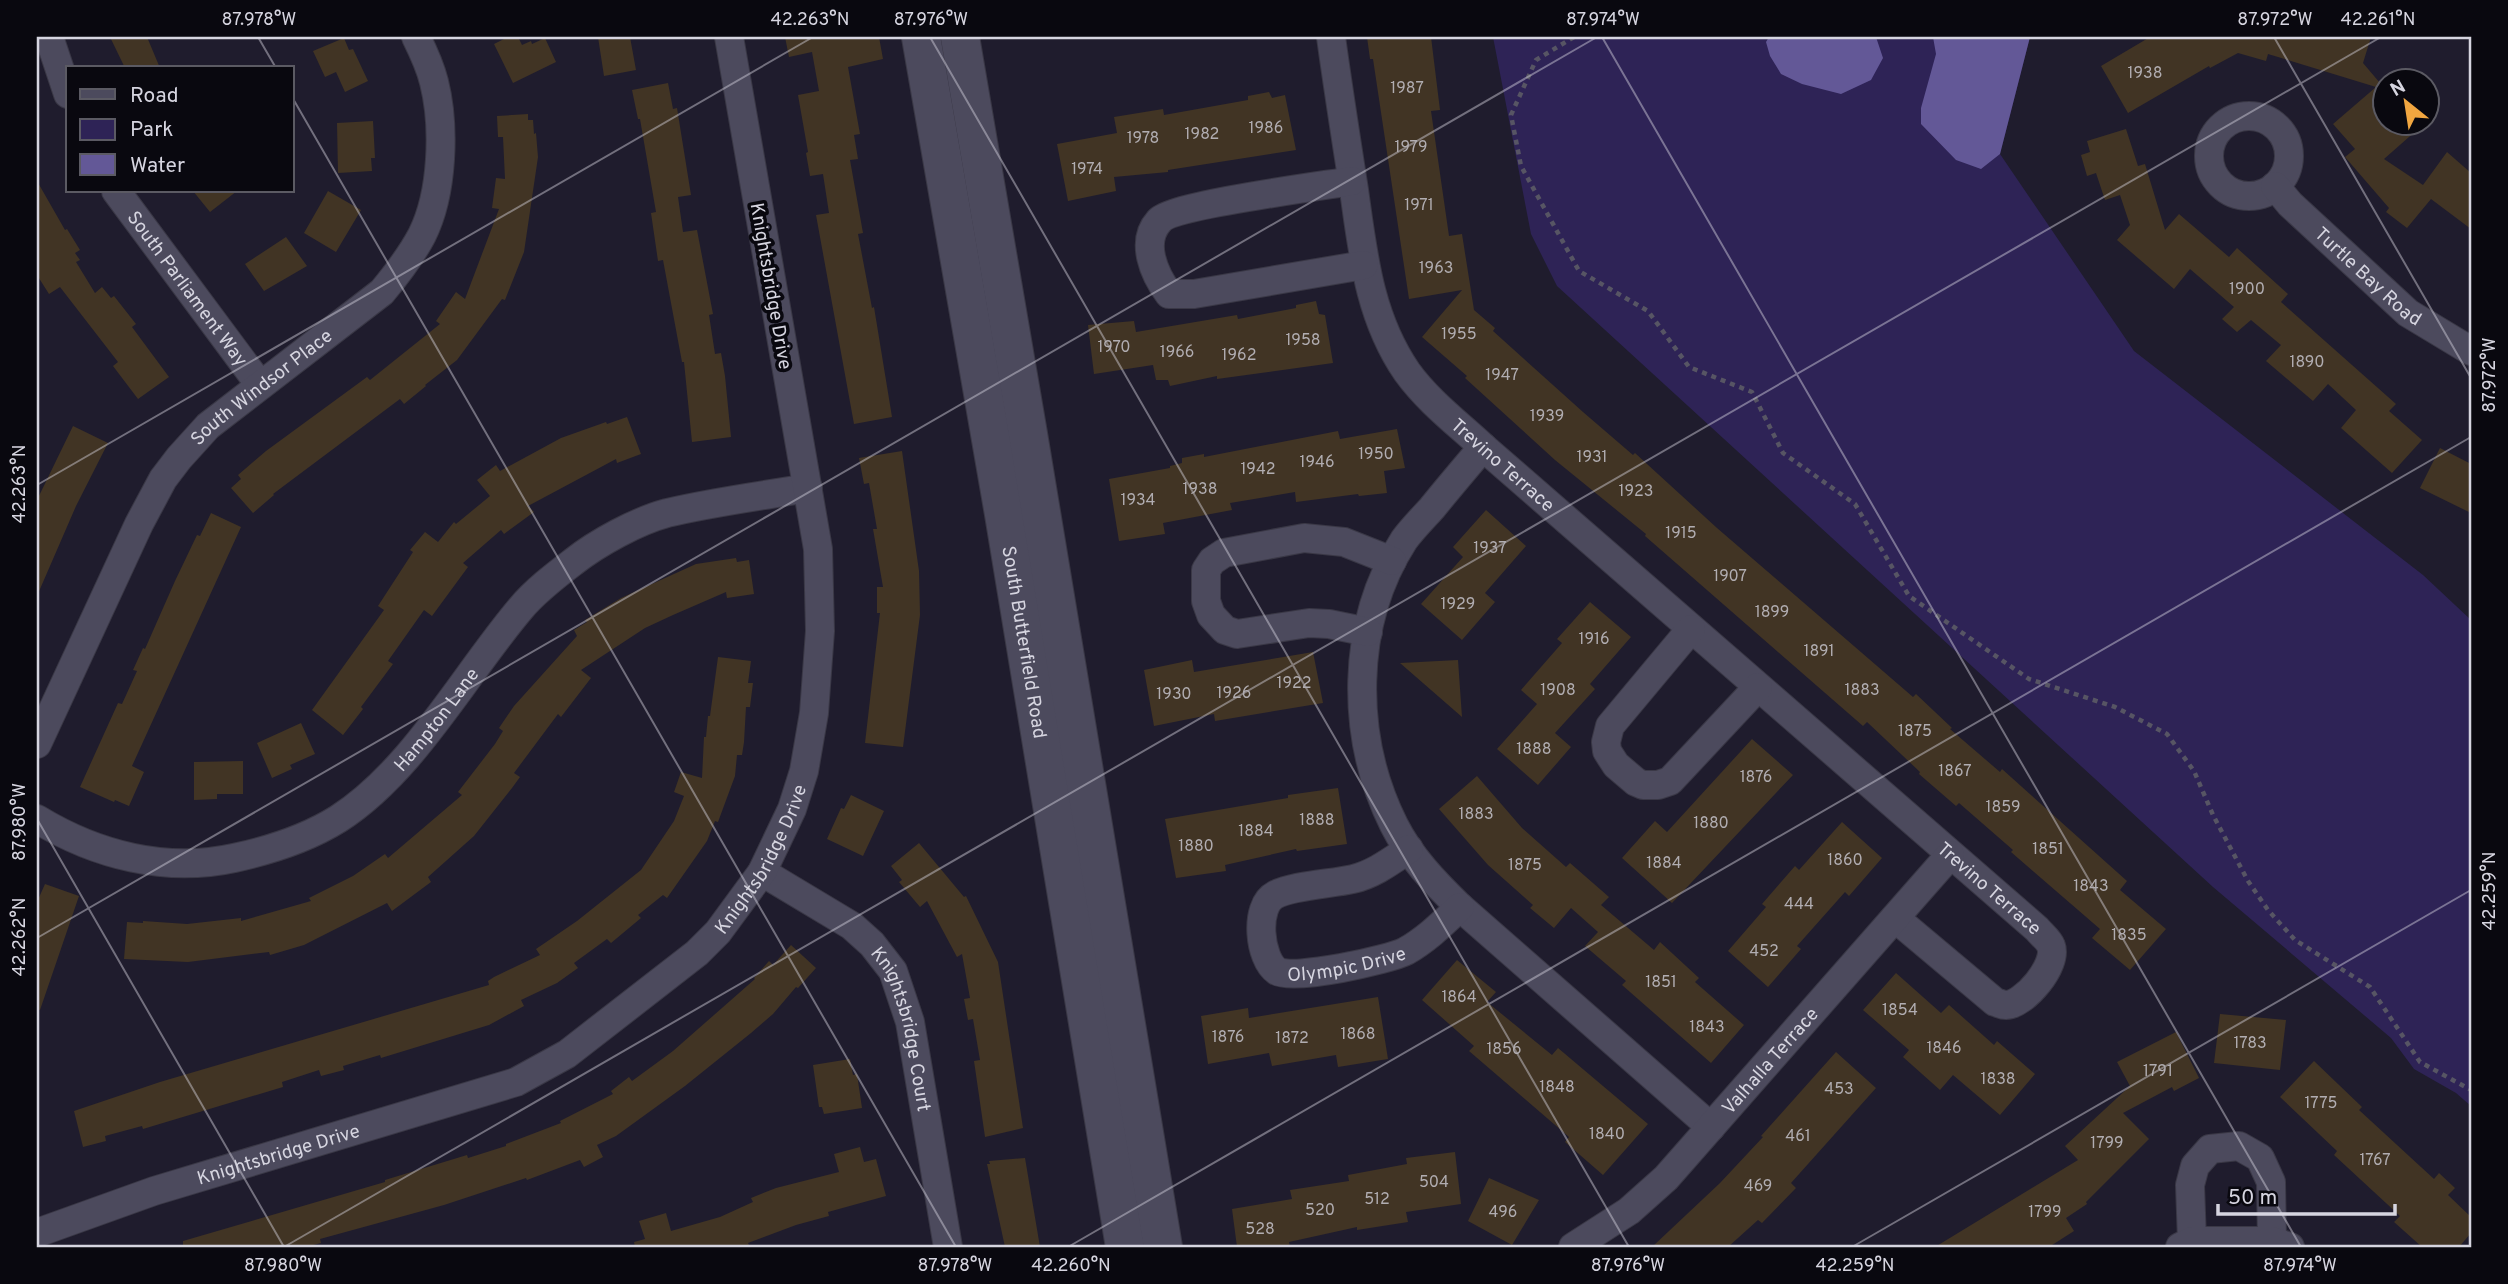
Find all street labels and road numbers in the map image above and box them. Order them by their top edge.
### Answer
street label: Knightsbridge Drive [744,201,797,372]
street label: South Parliament Way [121,207,252,372]
street label: Turtle Bay Road [2309,223,2425,332]
street label: South Windsor Place [186,325,338,451]
street label: Trevino Terrace [1445,414,1559,518]
street label: South Butterfield Road [995,544,1051,741]
street label: Hampton Lane [390,664,485,777]
street label: Knightsbridge Drive [710,782,813,940]
street label: Trevino Terrace [1931,838,2046,941]
street label: Knightsbridge Court [865,942,935,1114]
street label: Olympic Drive [1287,942,1410,988]
street label: Valhalla Terrace [1718,1003,1825,1120]
street label: Knightsbridge Drive [194,1120,363,1191]

